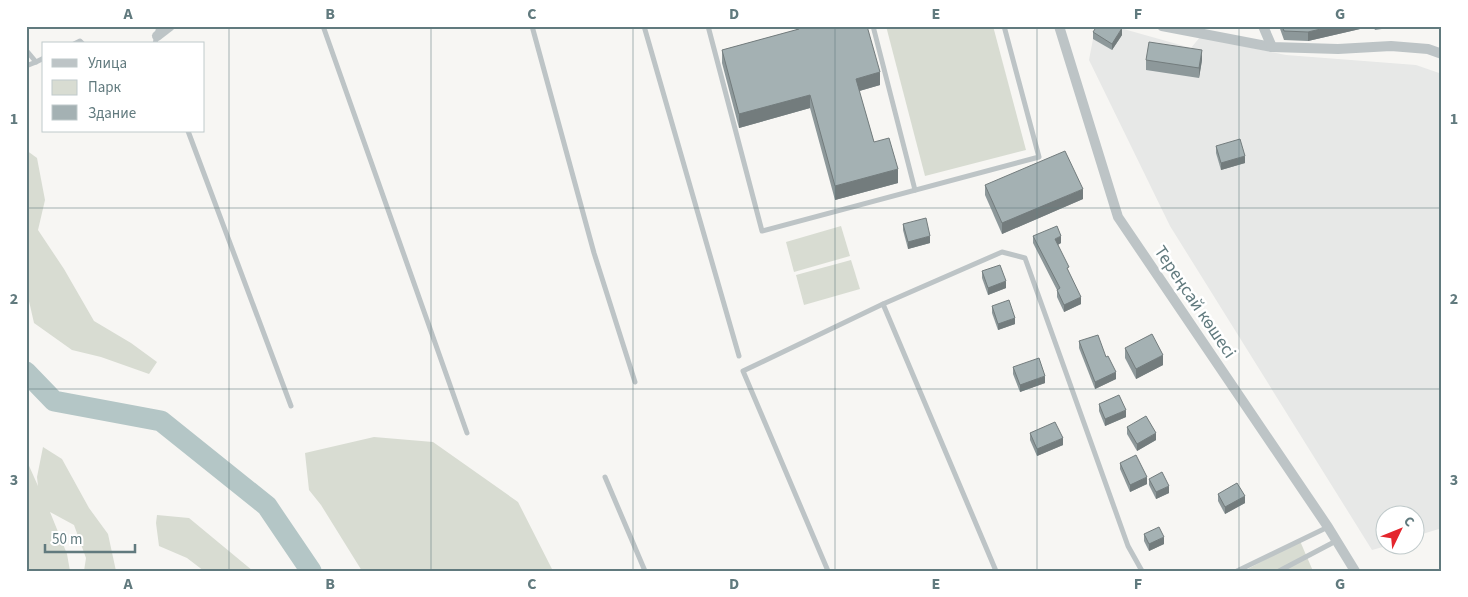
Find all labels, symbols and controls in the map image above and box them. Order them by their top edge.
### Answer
text: A [122,3,133,25]
text: B [325,3,335,25]
text: C [527,3,537,25]
text: D [729,3,739,25]
text: E [932,3,940,25]
text: F [1134,3,1142,25]
text: G [1335,3,1345,25]
legend [42,42,205,132]
text: Улица [88,53,127,74]
text: Парк [88,77,122,98]
text: Здание [88,103,136,124]
text: 1 [10,108,18,130]
text: 1 [1450,108,1458,130]
street label: Тереңсай көшесі [1148,241,1242,363]
text: 2 [10,288,18,310]
text: 2 [1450,288,1458,310]
text: 3 [10,469,18,491]
text: 3 [1450,469,1458,491]
north arrow [1376,504,1426,554]
text: С [1399,512,1419,532]
scale bar [45,522,135,554]
text: 50 m [52,529,82,550]
text: A [122,573,133,595]
text: B [325,573,335,595]
text: C [527,573,537,595]
text: D [729,573,739,595]
text: E [932,573,940,595]
text: F [1134,573,1142,595]
text: G [1335,573,1345,595]

